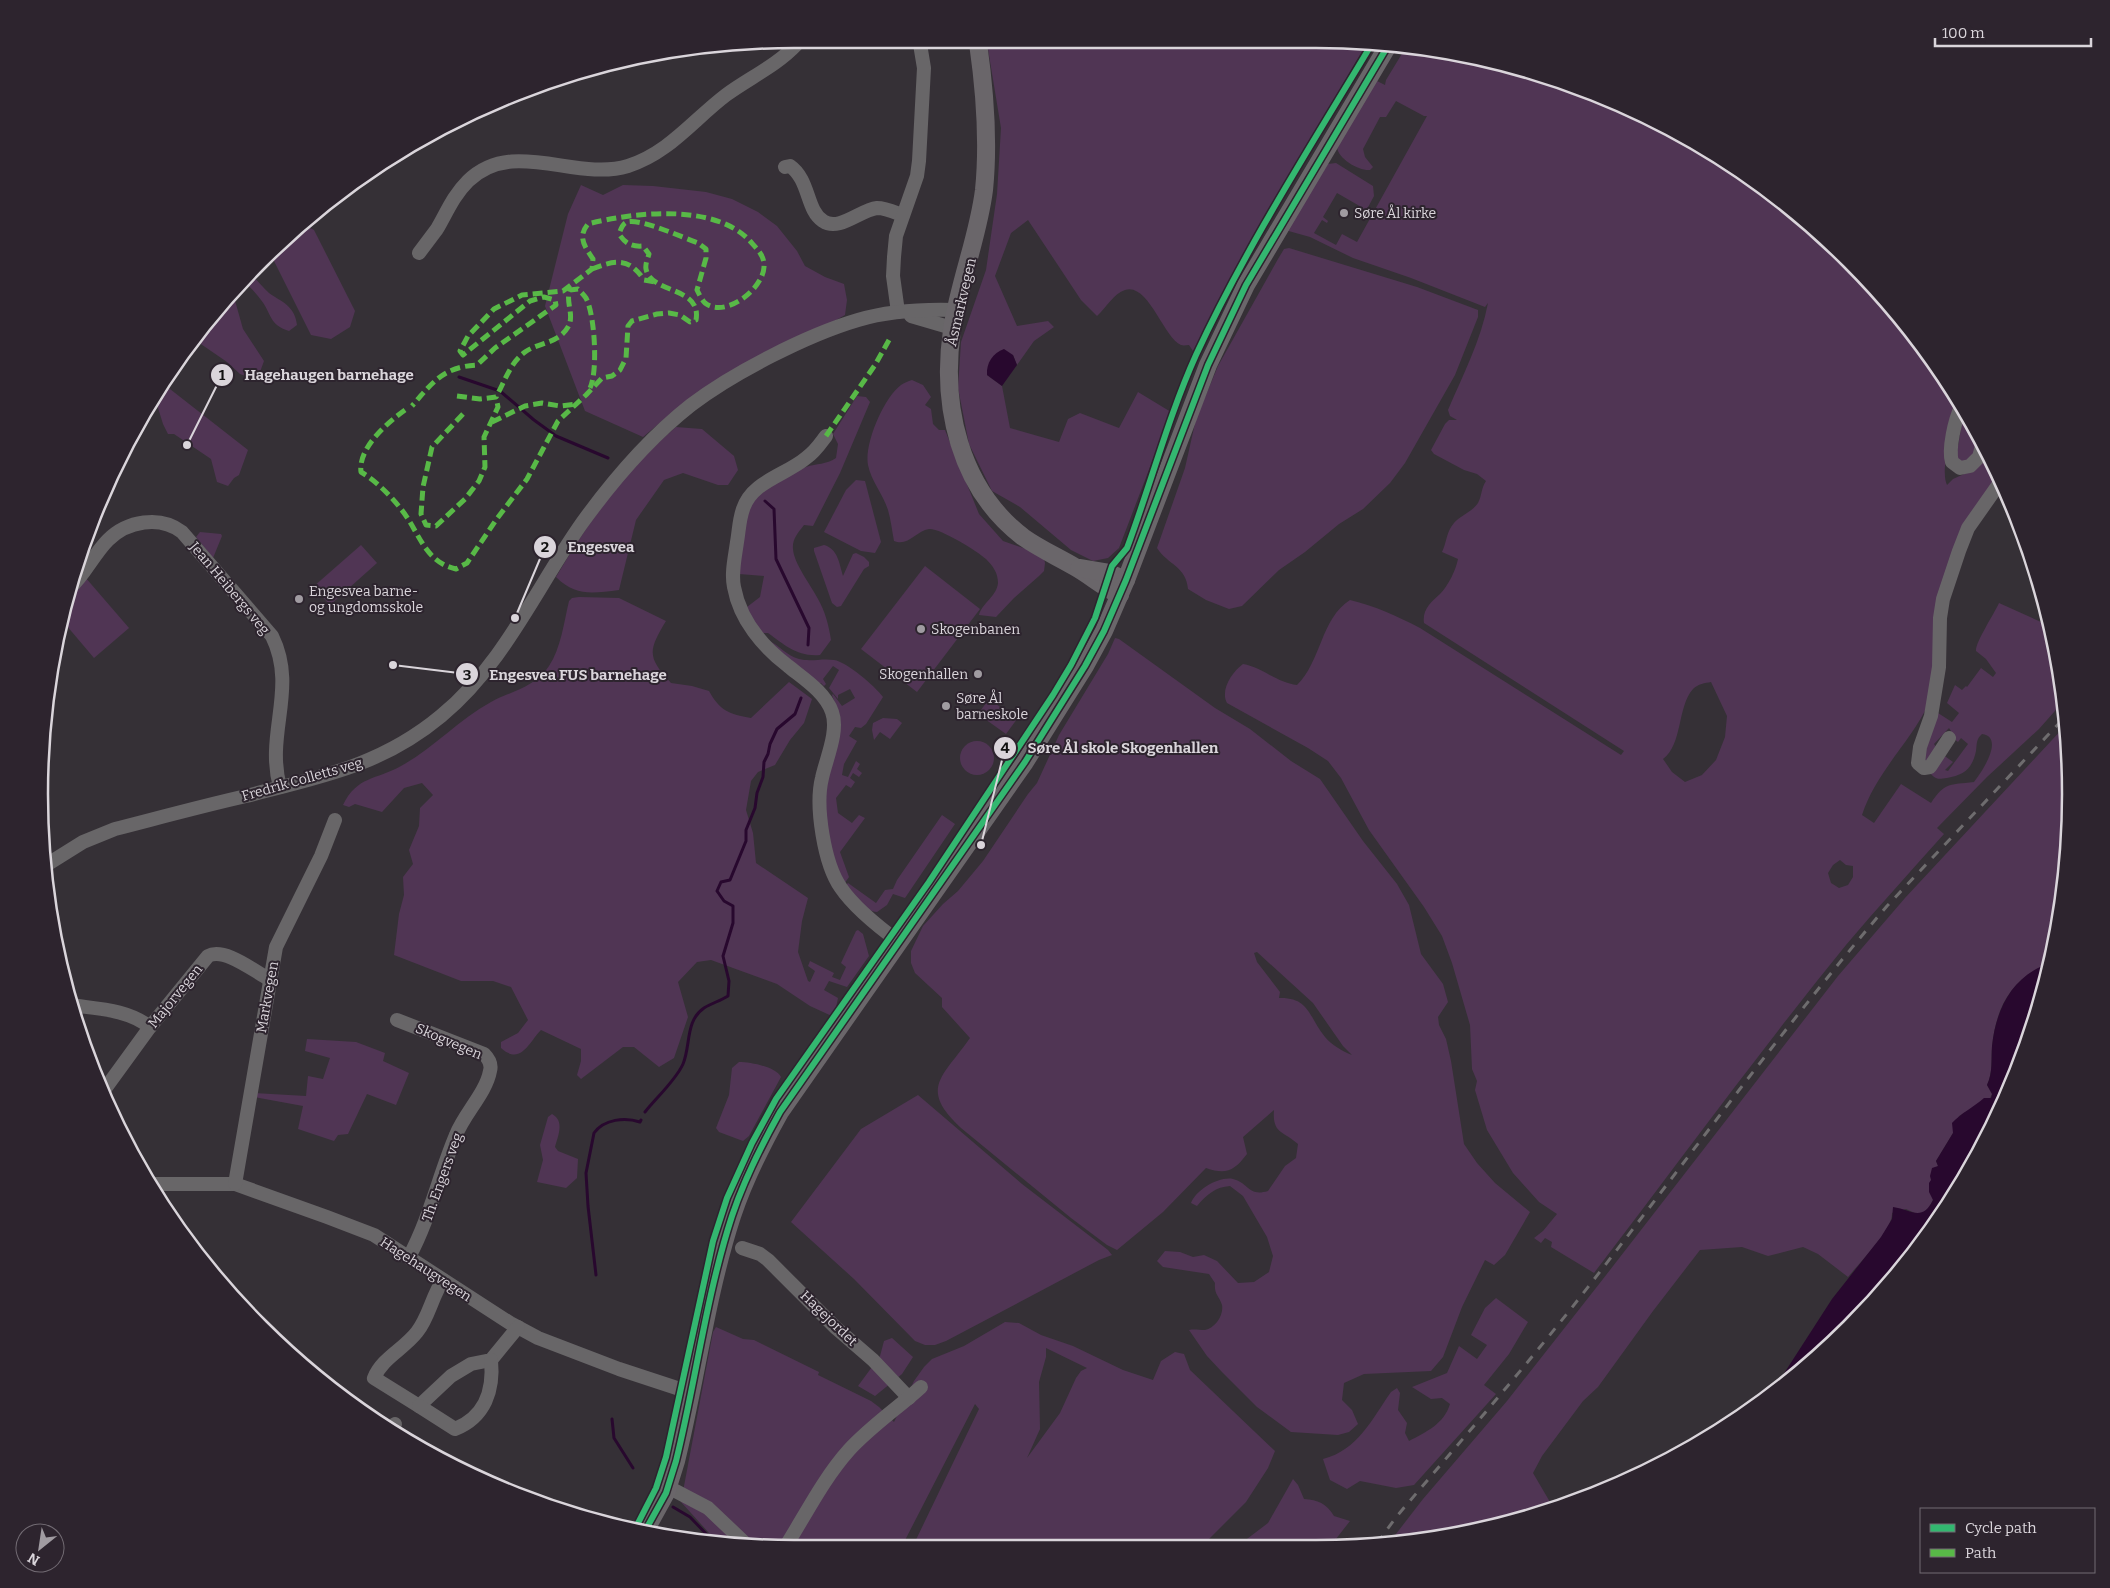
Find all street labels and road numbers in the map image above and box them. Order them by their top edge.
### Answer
street label: Åsmarkvegen [942,256,980,348]
street label: Jean Heibergs veg [185,538,273,638]
street label: Fredrik Colletts veg [240,754,365,805]
street label: Markvegen [253,960,282,1034]
street label: Majorvegen [145,961,206,1032]
street label: Skogvegen [413,1020,485,1063]
street label: Th. Engers veg [419,1130,466,1224]
street label: Hagehaugvegen [377,1234,475,1305]
street label: Hagejordet [797,1287,861,1350]

